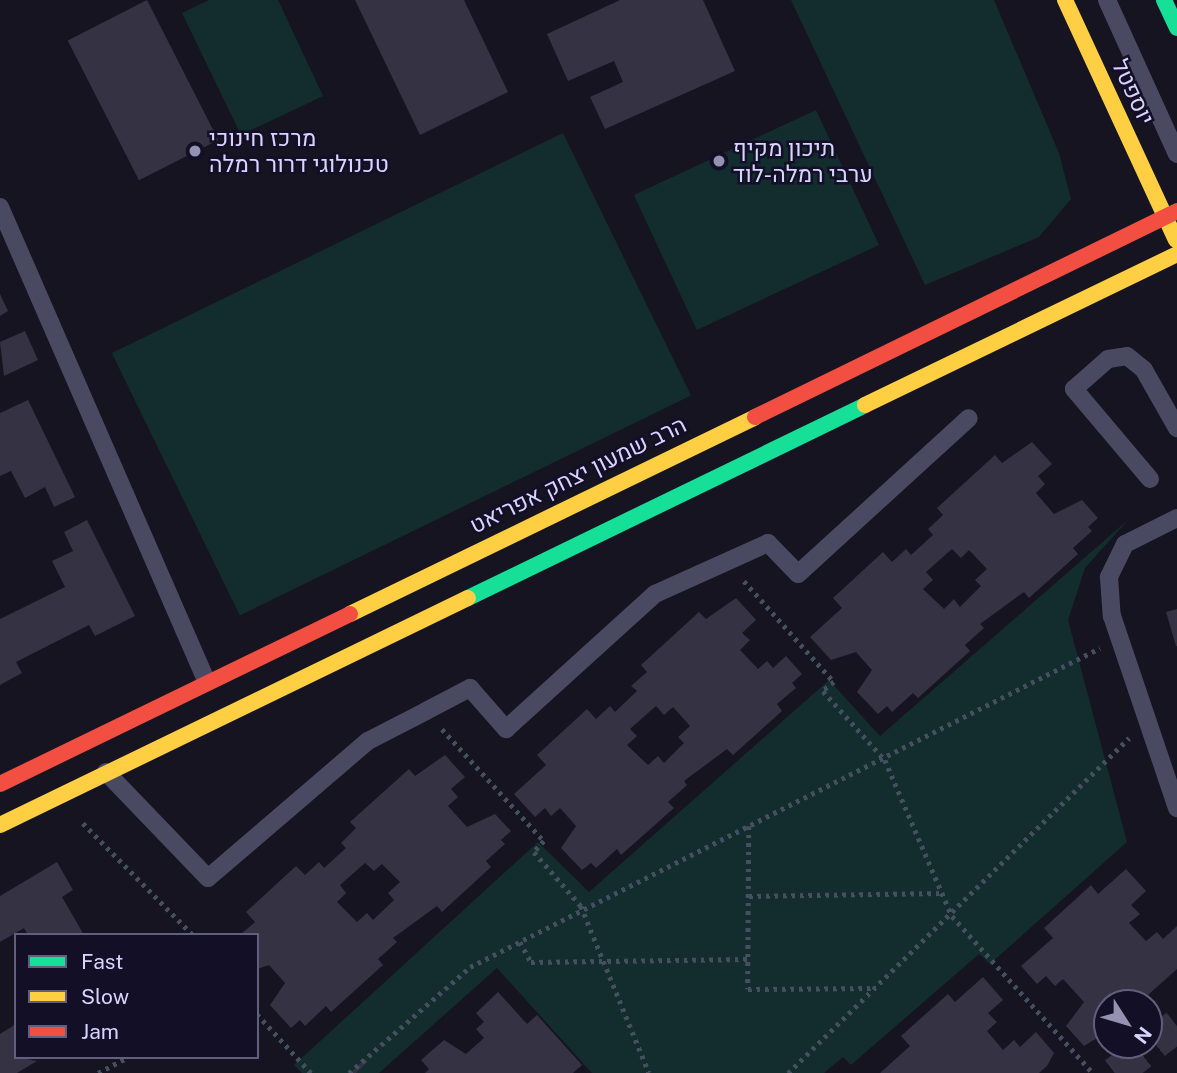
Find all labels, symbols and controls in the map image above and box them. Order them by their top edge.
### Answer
street label: יוספטל [1106,55,1160,129]
place label: מרכז חינוכי טכנולוגי דרור רמלה [209,124,389,178]
place label: תיכון מקיף ערבי רמלה-לוד [733,134,873,188]
marker: מרכז חינוכי טכנולוגי דרור רמלה [187,143,203,159]
marker: תיכון מקיף ערבי רמלה-לוד [711,153,727,169]
street label: הרב שמעון יצחק אפריאט [465,411,691,539]
legend [14,933,259,1059]
text: Fast [81,949,123,974]
text: Slow [81,984,129,1009]
north arrow [1093,989,1163,1059]
text: Jam [81,1019,119,1044]
text: N [1130,1023,1156,1048]

